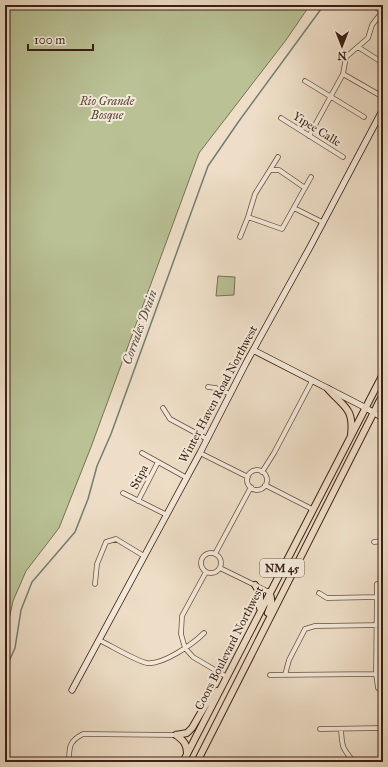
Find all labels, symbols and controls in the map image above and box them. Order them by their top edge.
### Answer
scale bar [28,26,93,52]
north arrow [322,26,362,66]
text: 100 m [34,33,65,47]
text: N [337,49,347,62]
park label: Rio Grande Bosque [79,94,135,122]
street label: Yipee Calle [290,109,344,149]
water label: Corrales Drain [119,288,161,367]
street label: Winter Haven Road Northwest [176,322,261,465]
street label: Stipa [127,462,151,492]
road number: NM 45 [260,559,304,577]
street label: Coors Boulevard Northwest [192,583,267,712]

